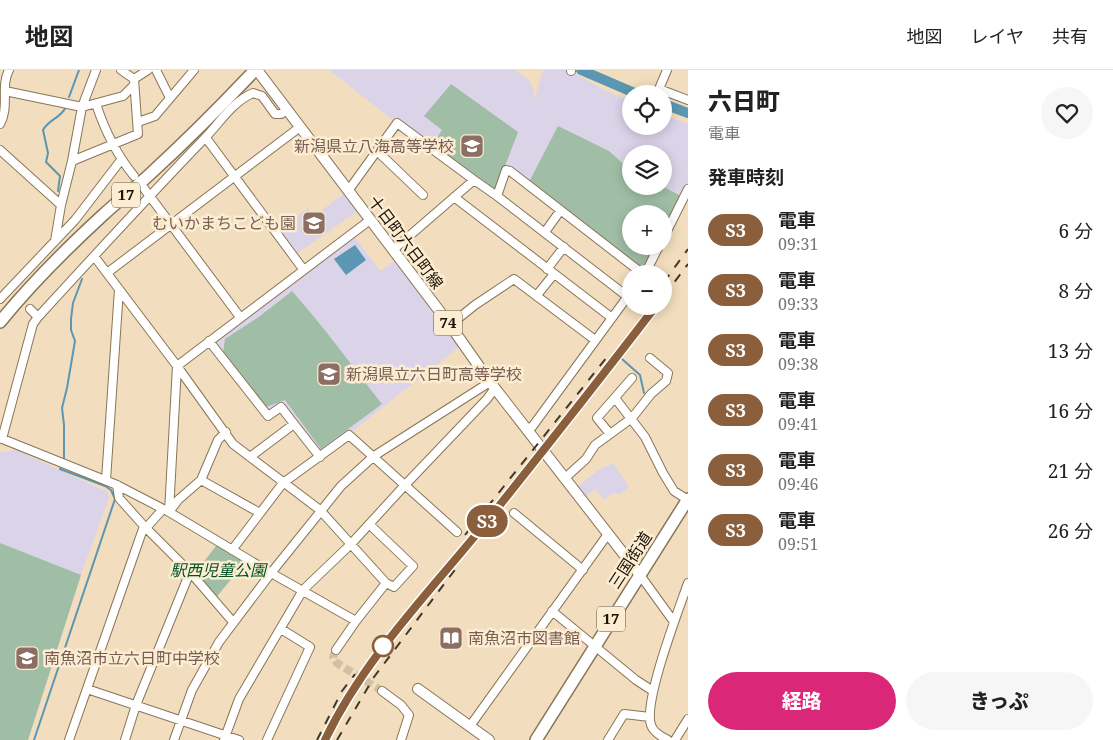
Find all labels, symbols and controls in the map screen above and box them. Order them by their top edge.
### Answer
text: 地図 [25,19,73,52]
text: 地図 [907,24,943,48]
text: レイヤ [971,24,1024,48]
text: 共有 [1052,24,1088,48]
text: 六日町 [708,84,780,117]
map controls [622,85,672,315]
button: locate [622,85,672,135]
button: heart [1041,87,1093,139]
text: 電車 [708,122,740,144]
school or university icon: 新潟県立八海高等学校 [459,133,485,159]
place label: 新潟県立八海高等学校 [294,135,454,157]
button: layers [622,145,672,195]
text: 発車時刻 [708,164,784,190]
road number: 17 [112,182,140,208]
street label: 十日町六日町線 [364,191,448,293]
button: + [622,205,672,255]
text: 電車 [778,207,816,233]
school or university icon: むいかまちこども園 [301,210,327,236]
place label: むいかまちこども園 [152,212,296,234]
text: S3 [725,218,746,242]
text: 6 分 [1058,218,1093,244]
text: 09:31 [778,233,818,255]
button: − [622,265,672,315]
text: 電車 [778,267,816,293]
text: S3 [725,278,746,302]
text: 8 分 [1058,278,1093,304]
text: 09:33 [778,293,818,315]
road number: 74 [434,310,462,336]
text: 電車 [778,327,816,353]
text: S3 [725,338,746,362]
text: 13 分 [1048,338,1093,364]
text: 09:38 [778,353,818,375]
school or university icon: 新潟県立六日町高等学校 [316,361,342,387]
place label: 新潟県立六日町高等学校 [346,363,522,385]
text: 電車 [778,387,816,413]
text: S3 [725,398,746,422]
text: 16 分 [1048,398,1093,424]
text: 09:41 [778,413,818,435]
text: 電車 [778,447,816,473]
text: S3 [725,458,746,482]
text: 21 分 [1048,458,1093,484]
text: 09:46 [778,473,818,495]
line badge: S3 [464,505,510,537]
text: 電車 [778,507,816,533]
text: S3 [477,509,497,533]
text: S3 [725,518,746,542]
text: 26 分 [1048,518,1093,544]
street label: 三国街道 [603,527,657,593]
text: 09:51 [778,533,818,555]
park label: 駅西児童公園 [170,559,268,581]
road number: 17 [597,606,625,632]
library icon: 南魚沼市図書館 [438,625,464,651]
place label: 南魚沼市図書館 [468,627,580,649]
unlabelled marker [372,635,394,657]
school or university icon: 南魚沼市立六日町中学校 [14,645,40,671]
place label: 南魚沼市立六日町中学校 [44,647,220,669]
button: 経路 [708,672,896,730]
button: きっぷ [906,672,1093,730]

